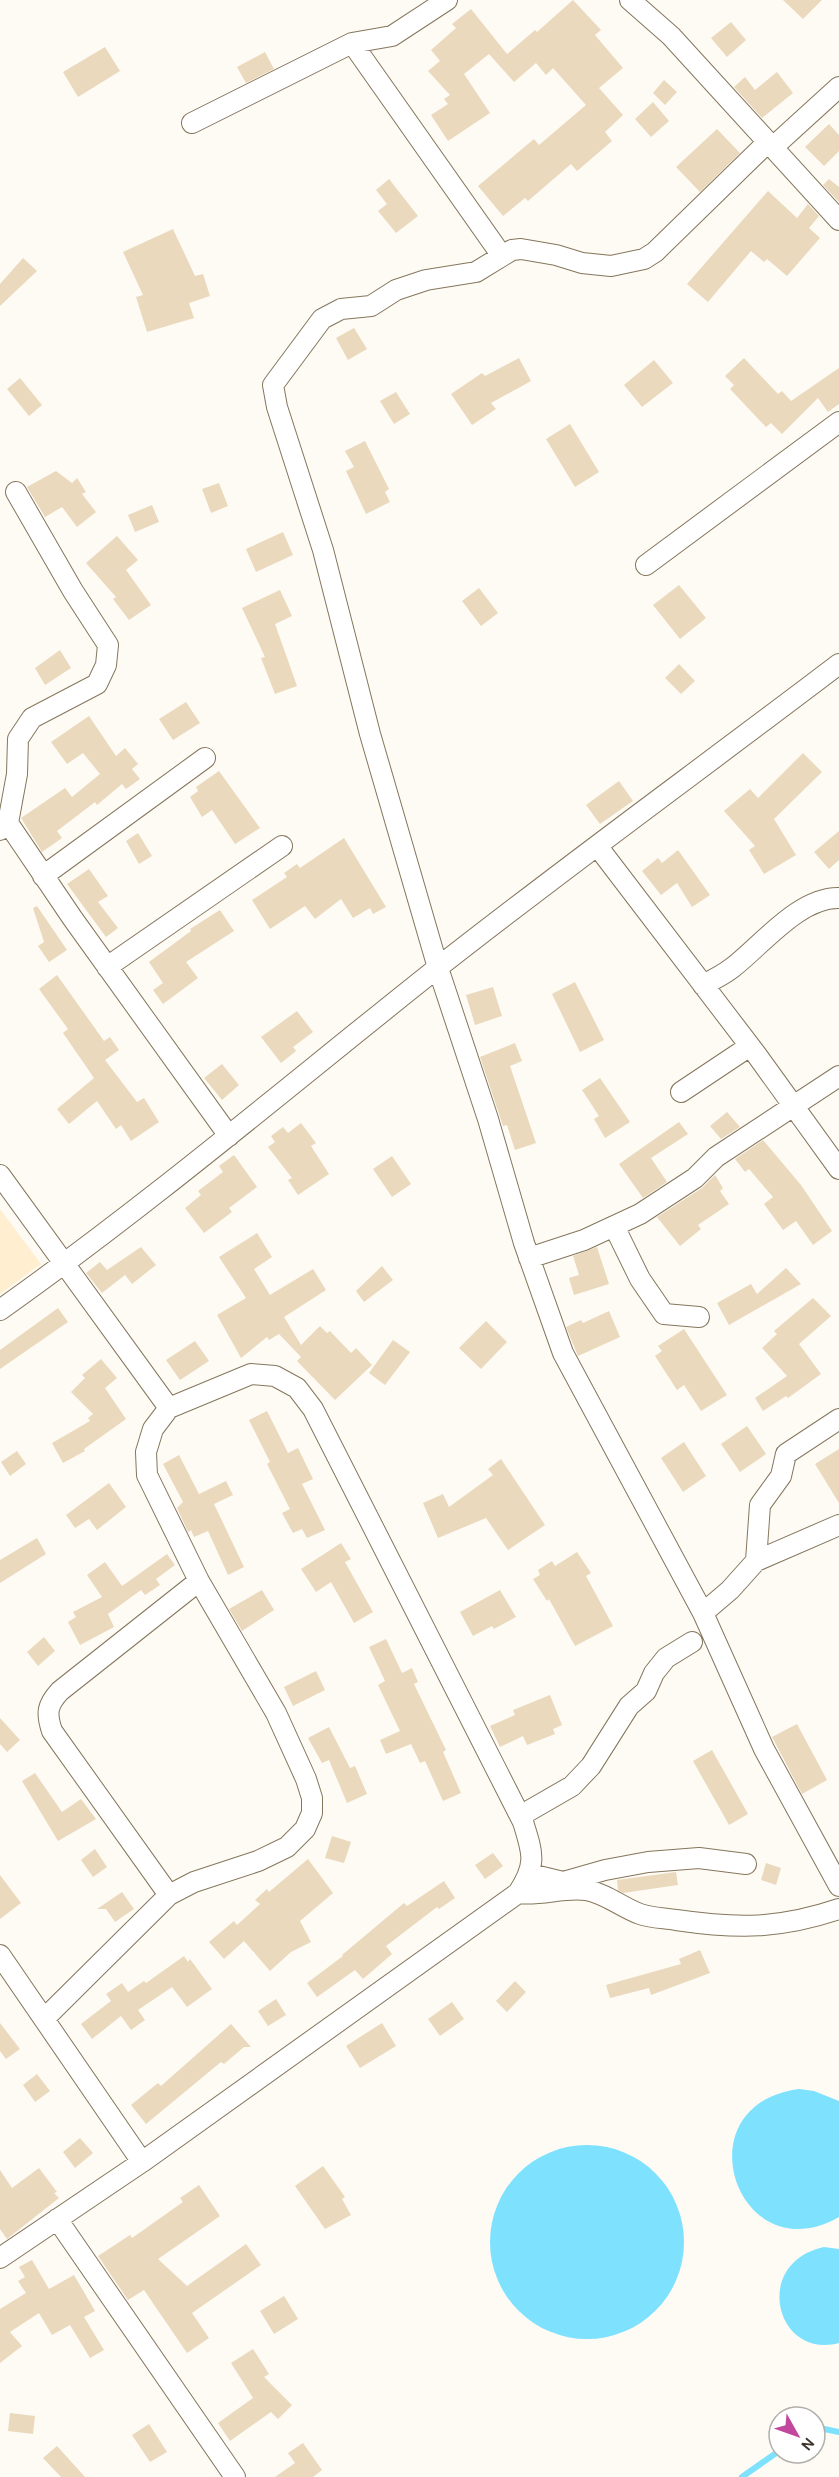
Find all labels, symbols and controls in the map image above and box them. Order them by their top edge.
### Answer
north arrow [767,2405,827,2465]
text: N [797,2434,819,2455]

